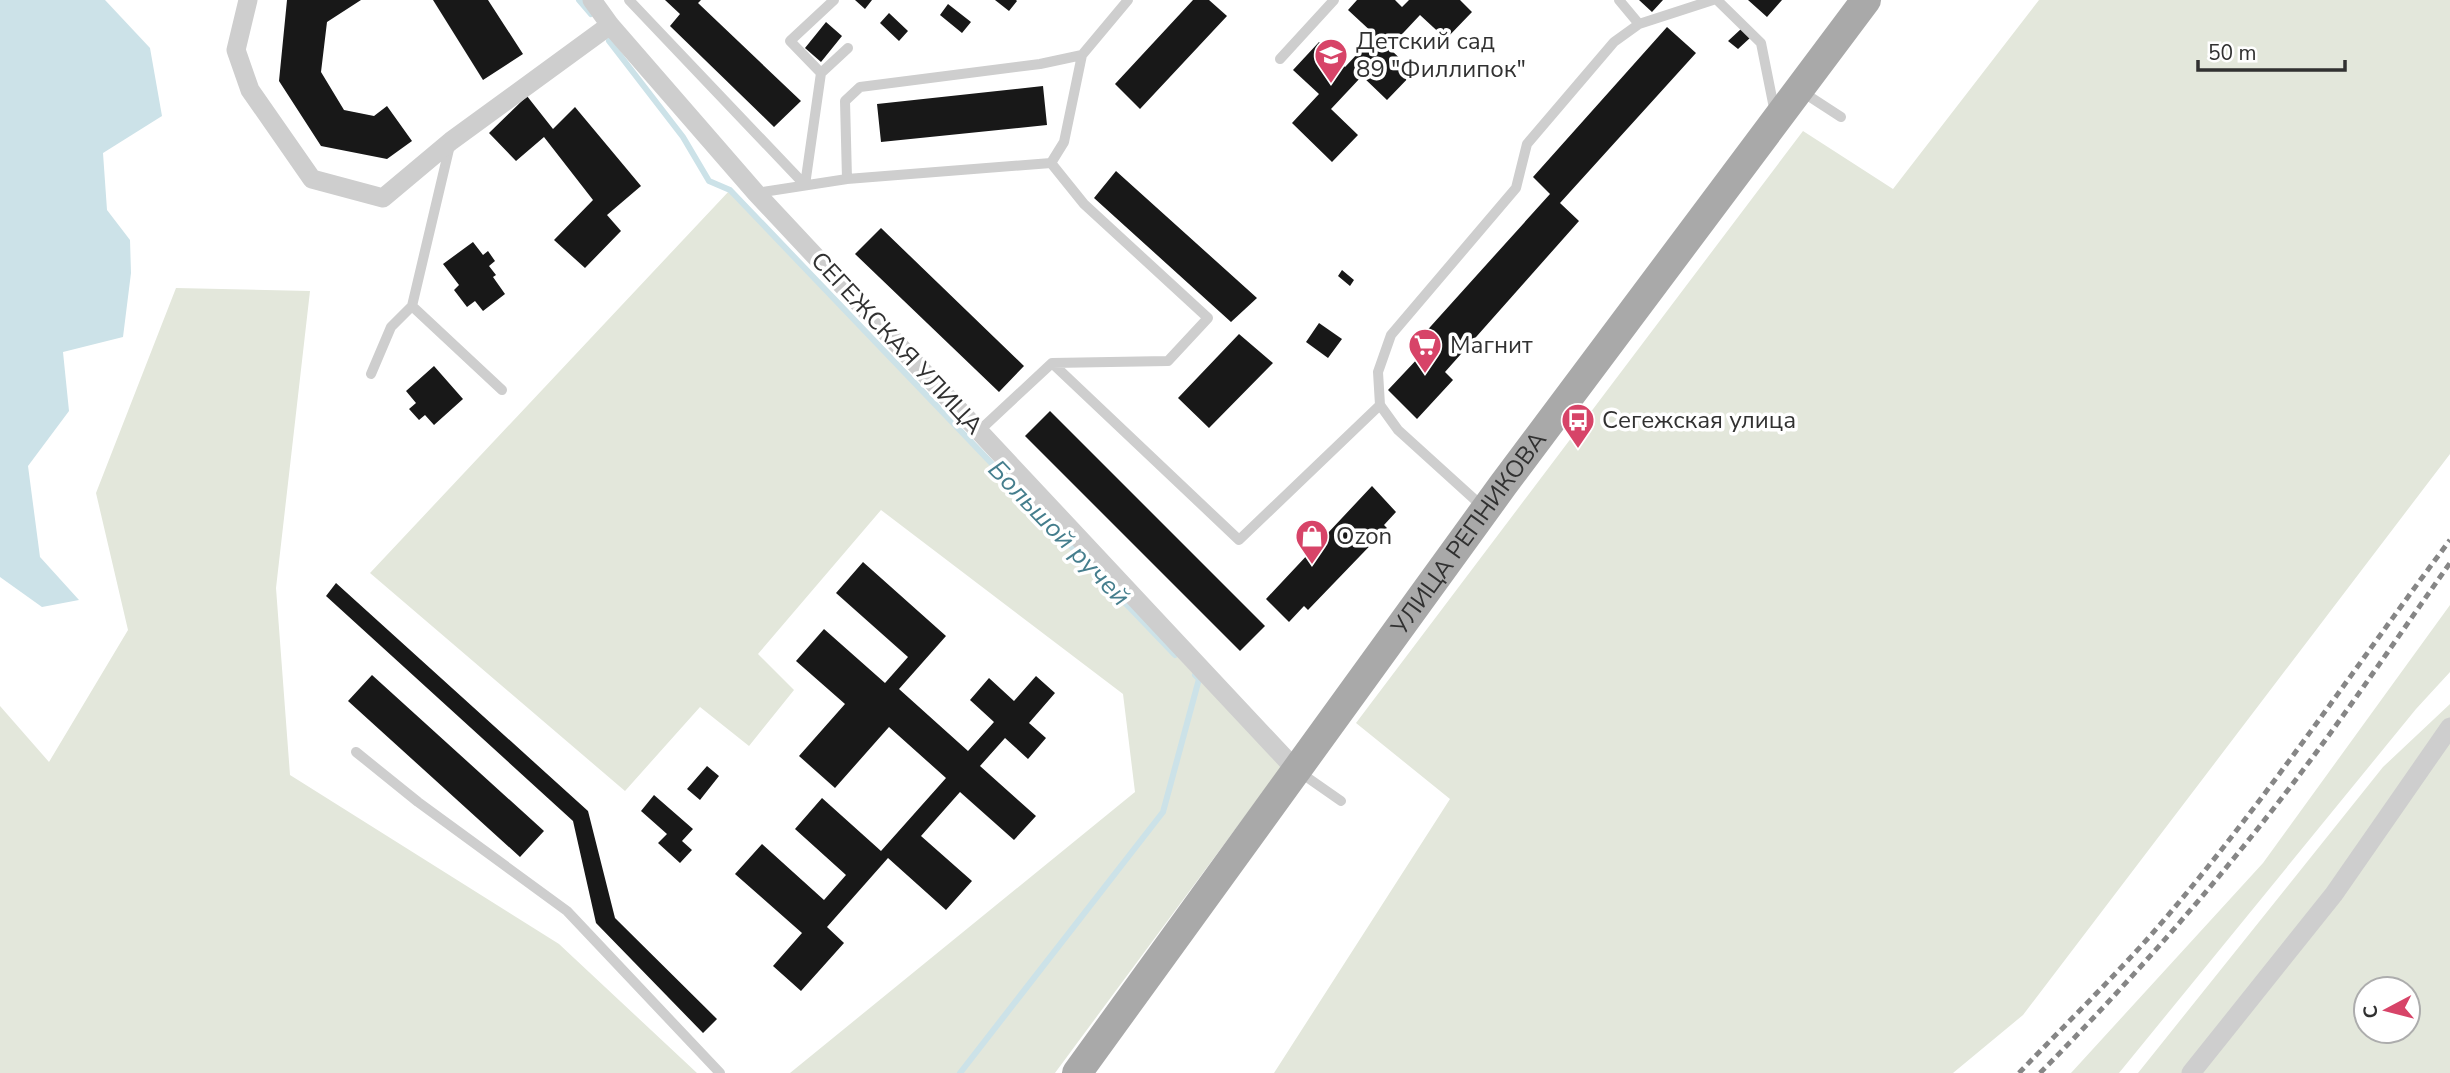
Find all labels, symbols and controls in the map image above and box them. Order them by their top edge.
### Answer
place label: Детский сад 89 "Филлипок" [1356,25,1526,85]
scale bar [2198,28,2345,72]
school or university icon: Детский сад 89 "Филлипок" [1312,36,1350,85]
text: 50 m [2208,39,2257,67]
street label: СЕГЕЖСКАЯ УЛИЦА [804,245,990,442]
supermarket icon: Магнит [1406,326,1444,375]
place label: Магнит [1450,329,1533,361]
bus stop icon: Сегежская улица [1559,401,1597,450]
place label: Сегежская улица [1602,404,1796,436]
street label: УЛИЦА РЕПНИКОВА [1383,425,1554,642]
water label: Большой ручей [980,452,1138,614]
shop icon: Ozon [1293,517,1331,566]
place label: Ozon [1336,520,1392,552]
north arrow [2352,975,2422,1045]
text: С [2357,1004,2385,1020]

